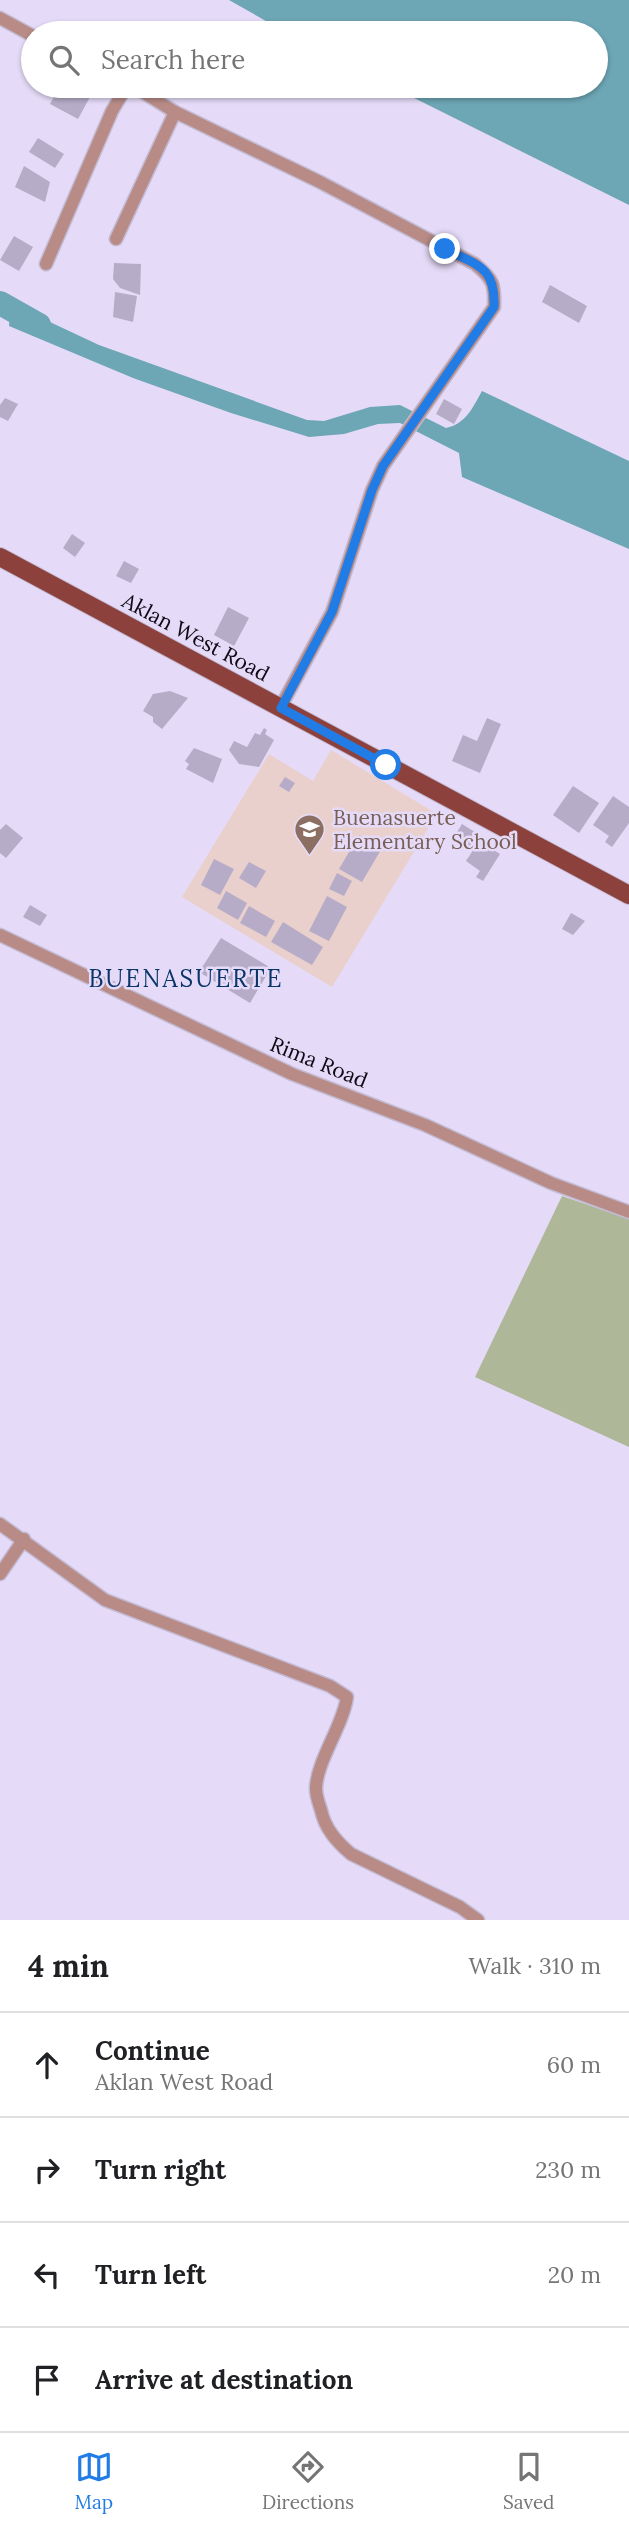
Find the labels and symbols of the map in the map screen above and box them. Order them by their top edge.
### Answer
route end [429,233,460,264]
street label: Aklan West Road [117,586,274,687]
route start [370,749,401,780]
place label: Buenasuerte Elementary School [333,804,517,855]
school or university icon: Buenasuerte Elementary School [293,812,327,856]
district label: BUENASUERTE [89,963,284,994]
street label: Rima Road [266,1030,372,1094]

